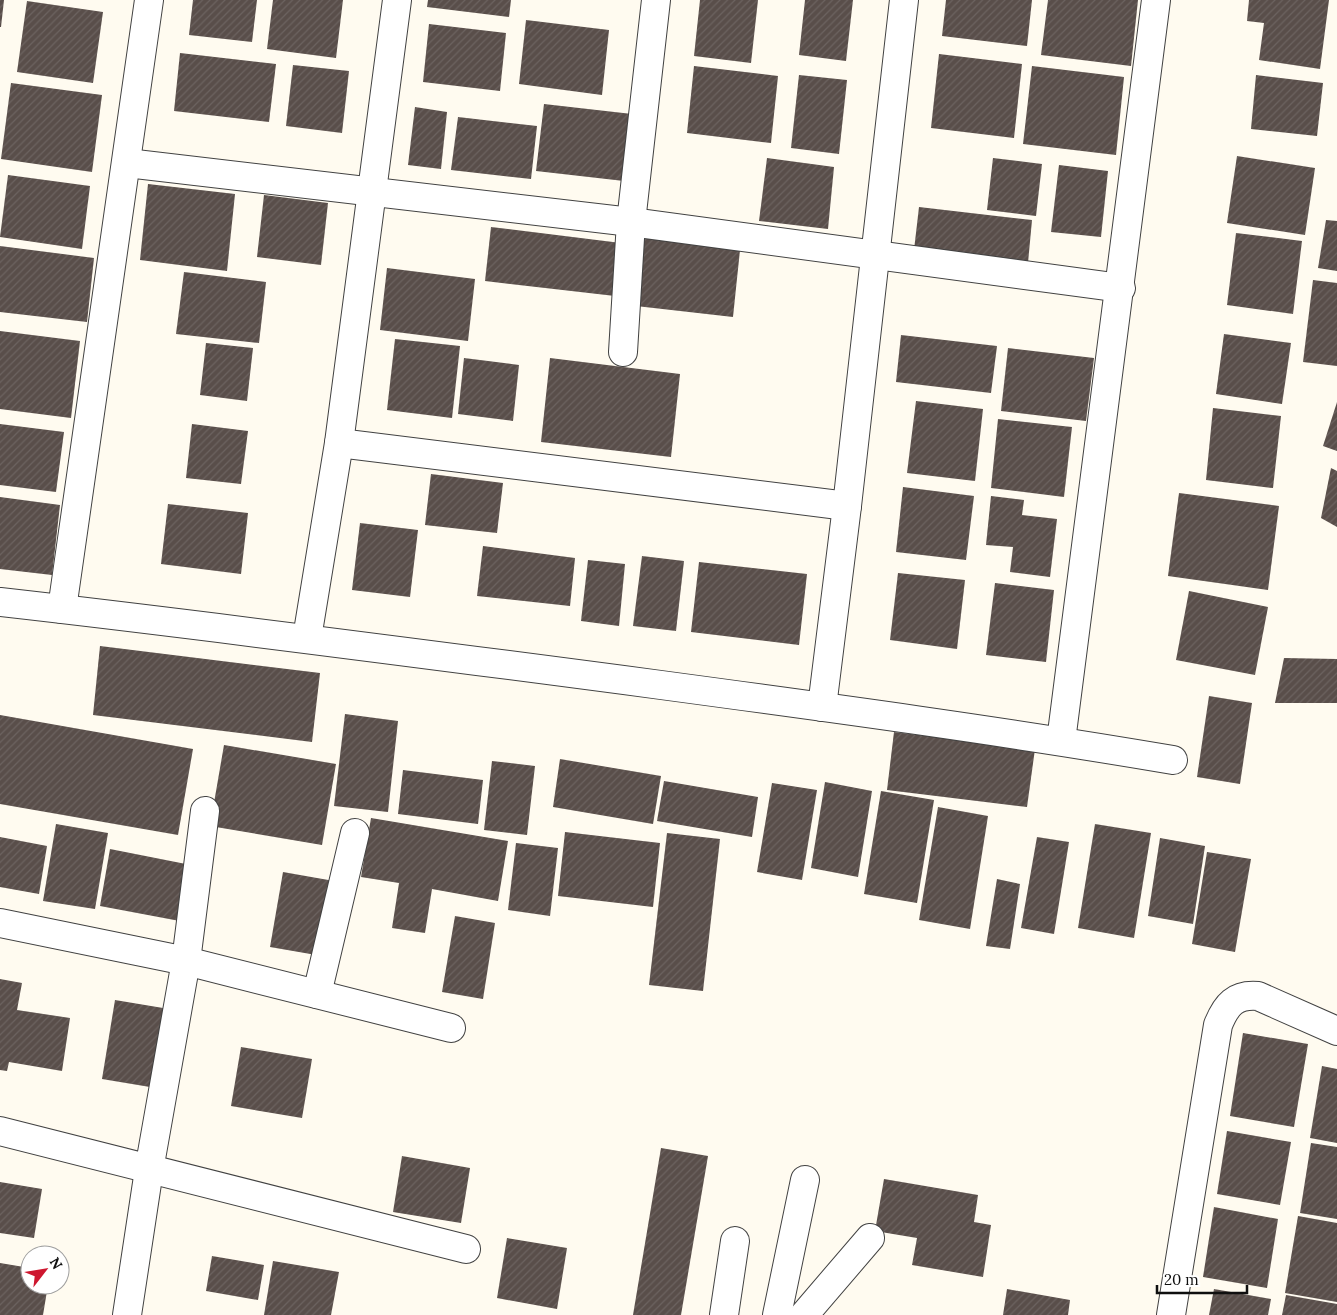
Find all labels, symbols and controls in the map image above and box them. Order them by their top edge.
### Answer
north arrow [20,1245,70,1295]
text: N [46,1254,67,1273]
scale bar [1157,1262,1247,1294]
text: 20 m [1164,1270,1199,1289]

